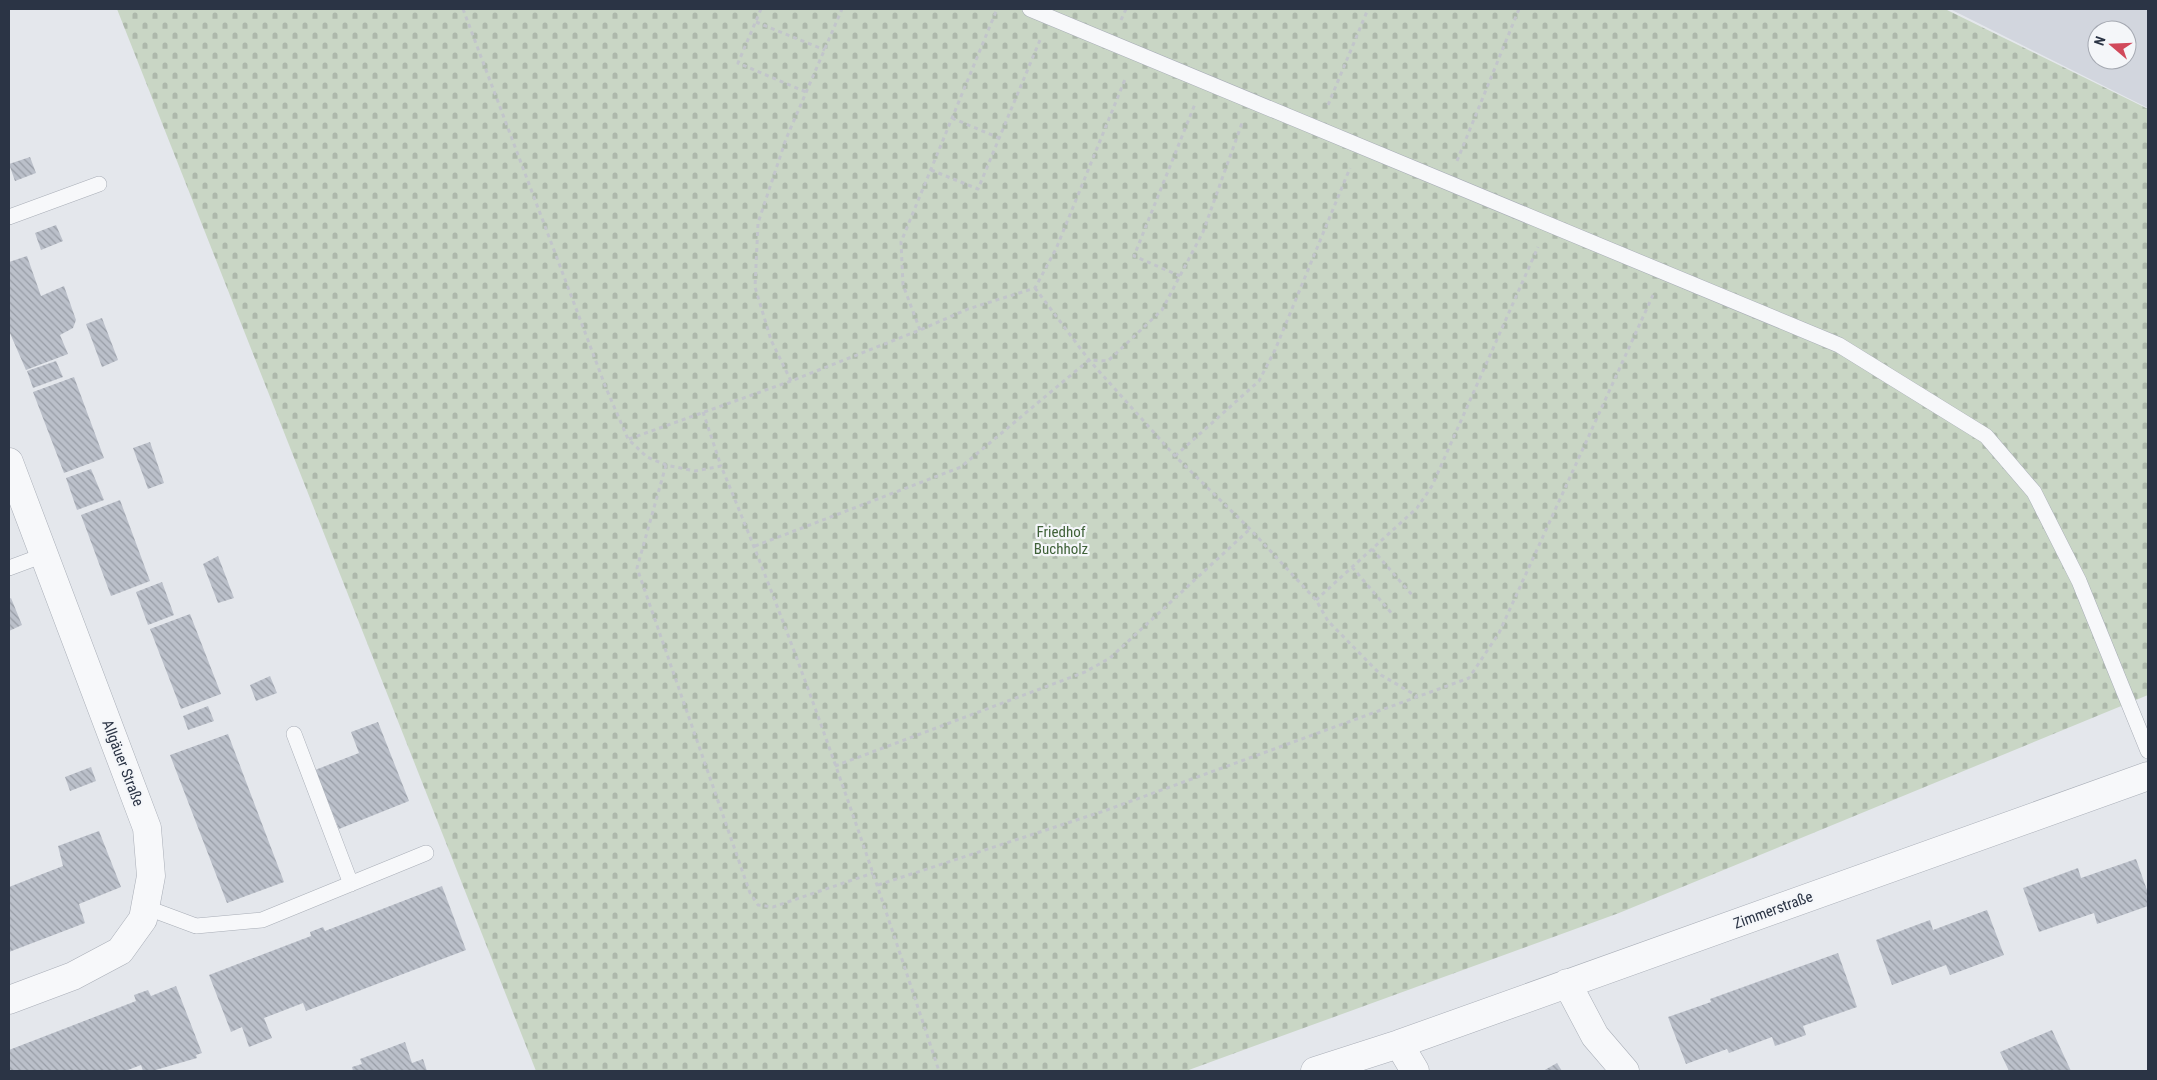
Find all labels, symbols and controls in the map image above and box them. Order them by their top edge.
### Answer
north arrow [2087,20,2137,70]
text: N [2091,34,2109,47]
park label: Friedhof Buchholz [1034,523,1088,558]
street label: Allgäuer Straße [98,717,148,809]
street label: Zimmerstraße [1731,887,1815,933]

